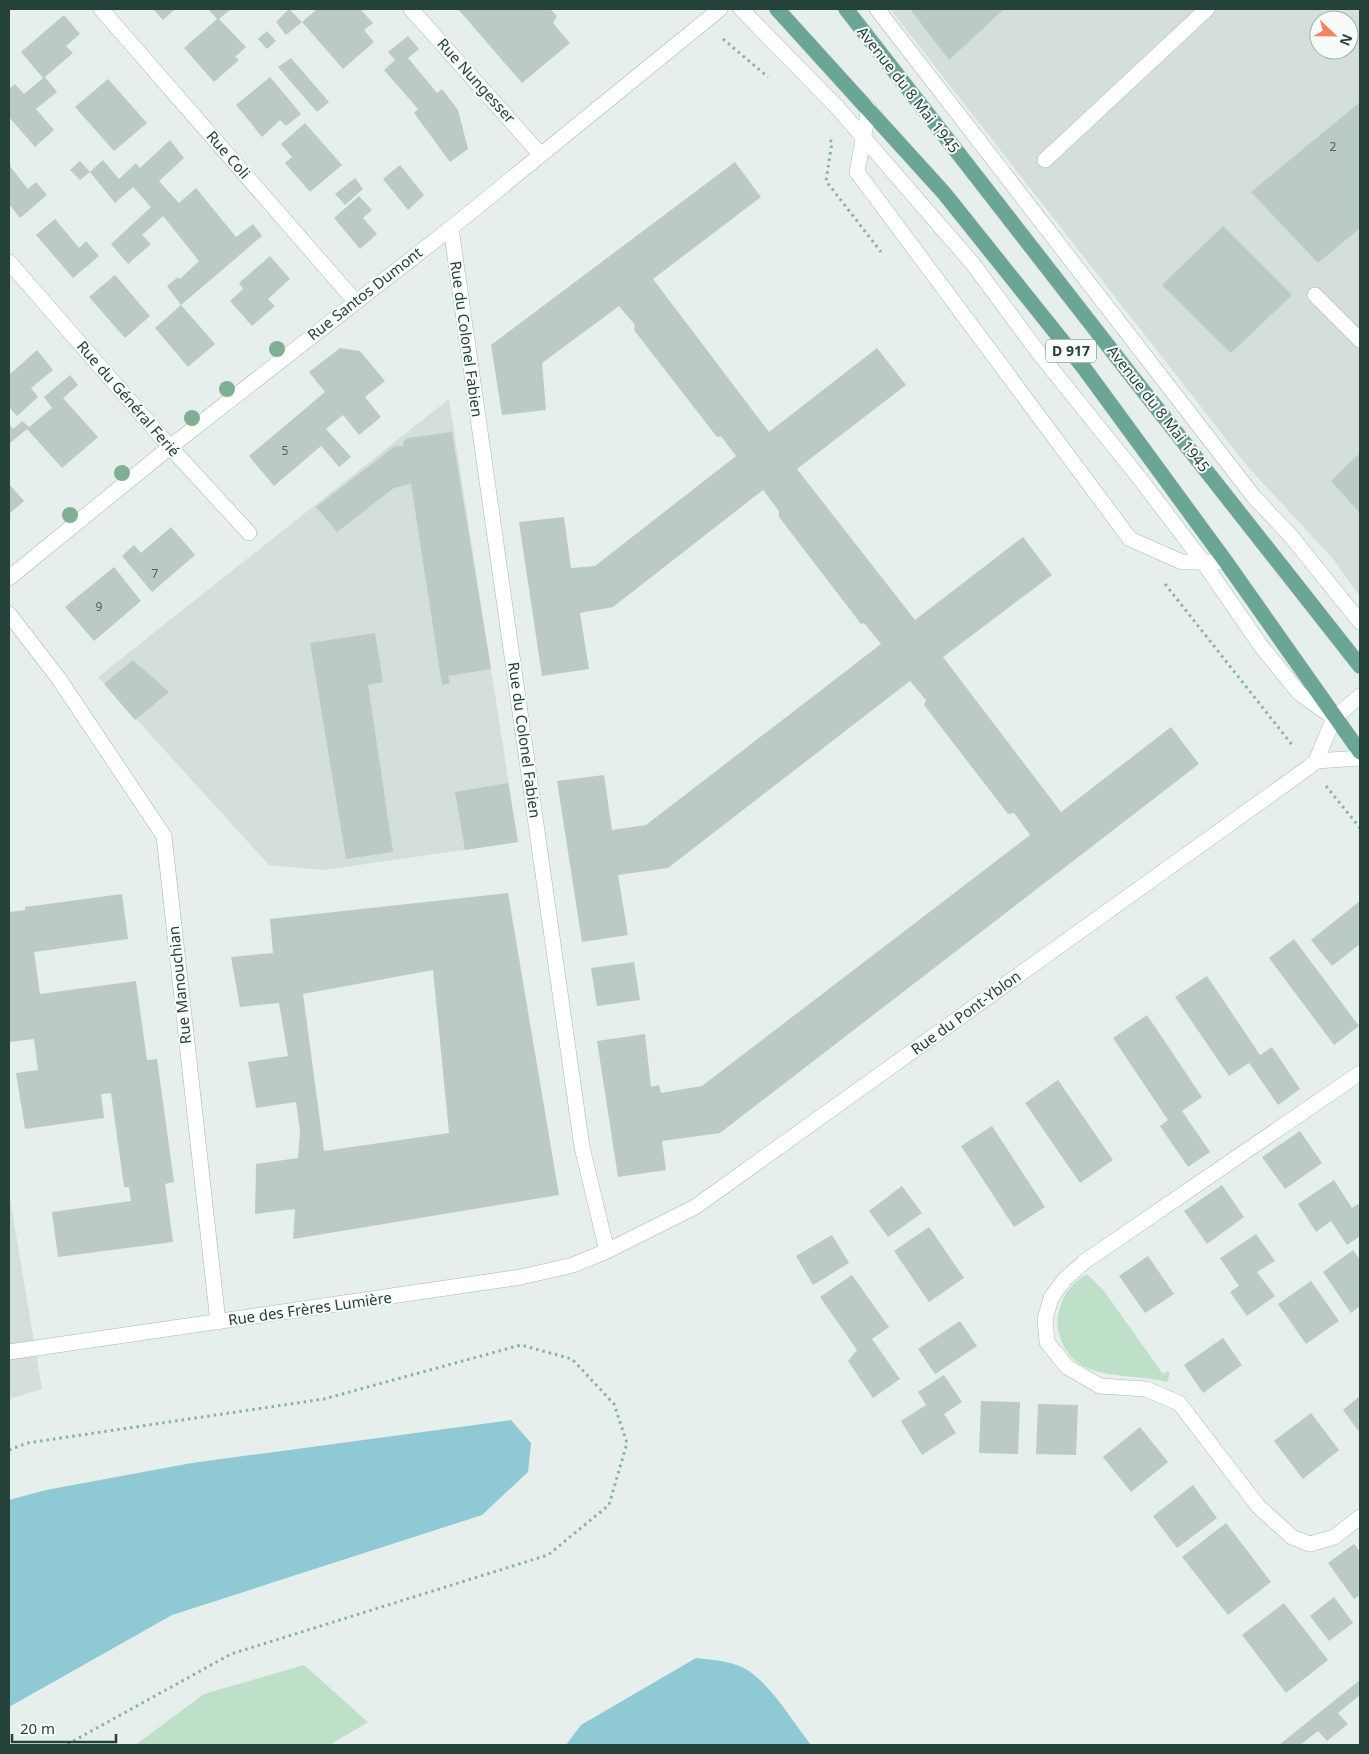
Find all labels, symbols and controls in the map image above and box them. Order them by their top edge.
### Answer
north arrow [1309,10,1359,60]
street label: Avenue du 8 Mai 1945 [853,22,965,157]
text: N [1336,31,1357,49]
street label: Rue Nungesser [433,34,520,127]
street label: Rue Coli [202,126,255,183]
house number: 2 [1330,138,1337,155]
street label: Rue Santos Dumont [303,242,426,344]
street label: Rue du Colonel Fabien [446,260,488,418]
street label: Rue du Général Ferié [73,336,185,460]
road number: D 917 [1046,340,1096,362]
street label: Avenue du 8 Mai 1945 [1103,341,1215,476]
house number: 5 [282,442,289,459]
house number: 7 [152,565,159,582]
house number: 9 [96,598,103,615]
street label: Rue du Colonel Fabien [504,661,546,819]
street label: Rue Manouchian [163,925,195,1045]
street label: Rue du Pont-Yblon [907,966,1024,1059]
street label: Rue des Frères Lumière [227,1287,393,1329]
scale bar [12,1712,116,1744]
text: 20 m [20,1718,55,1738]

